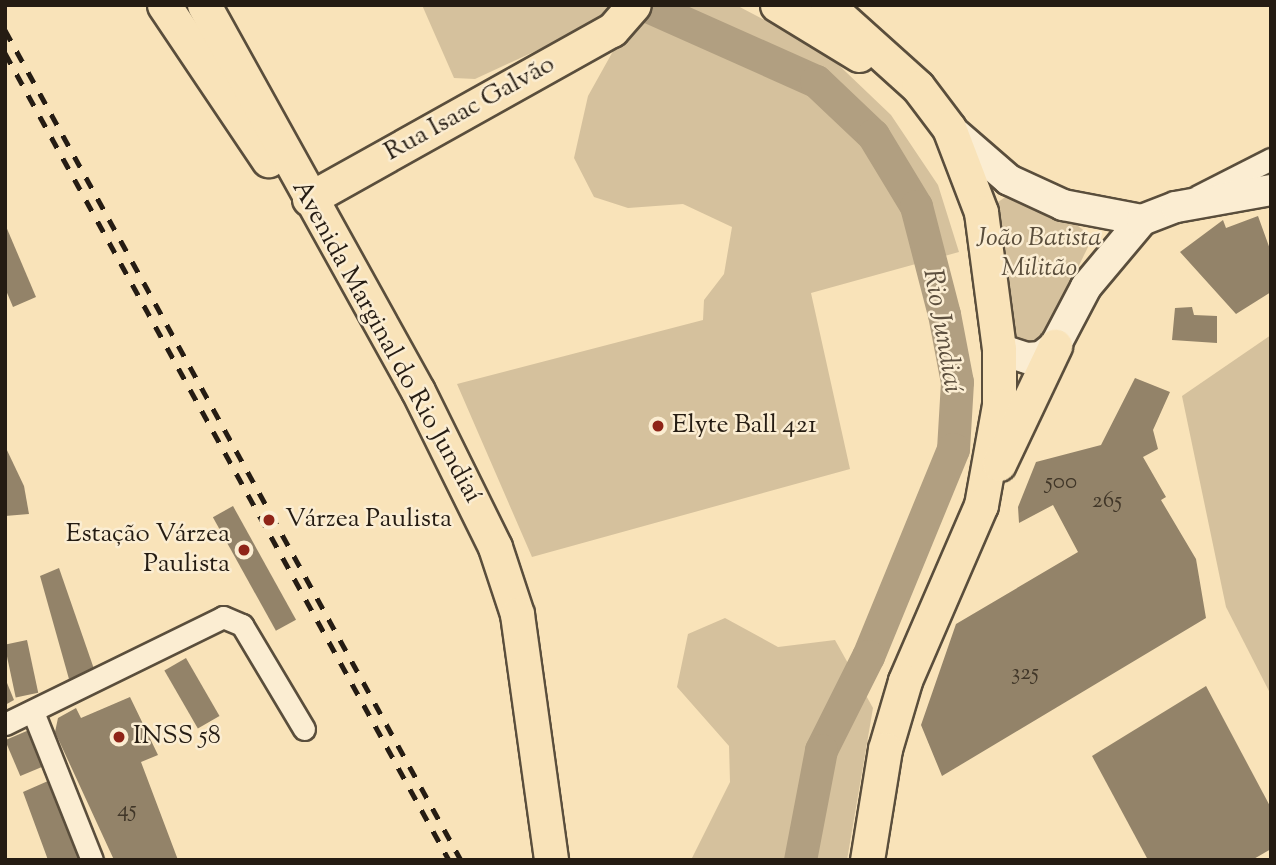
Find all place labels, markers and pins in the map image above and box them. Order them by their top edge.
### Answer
place label: Elyte Ball 421 [672,410,817,442]
marker: Elyte Ball 421 [650,418,666,434]
place label: Várzea Paulista [285,504,452,536]
marker: Várzea Paulista [259,510,279,530]
place label: Estação Várzea Paulista [66,519,230,580]
marker: Estação Várzea Paulista [236,542,252,558]
place label: INSS 58 [133,721,221,753]
marker: INSS 58 [111,729,127,745]

